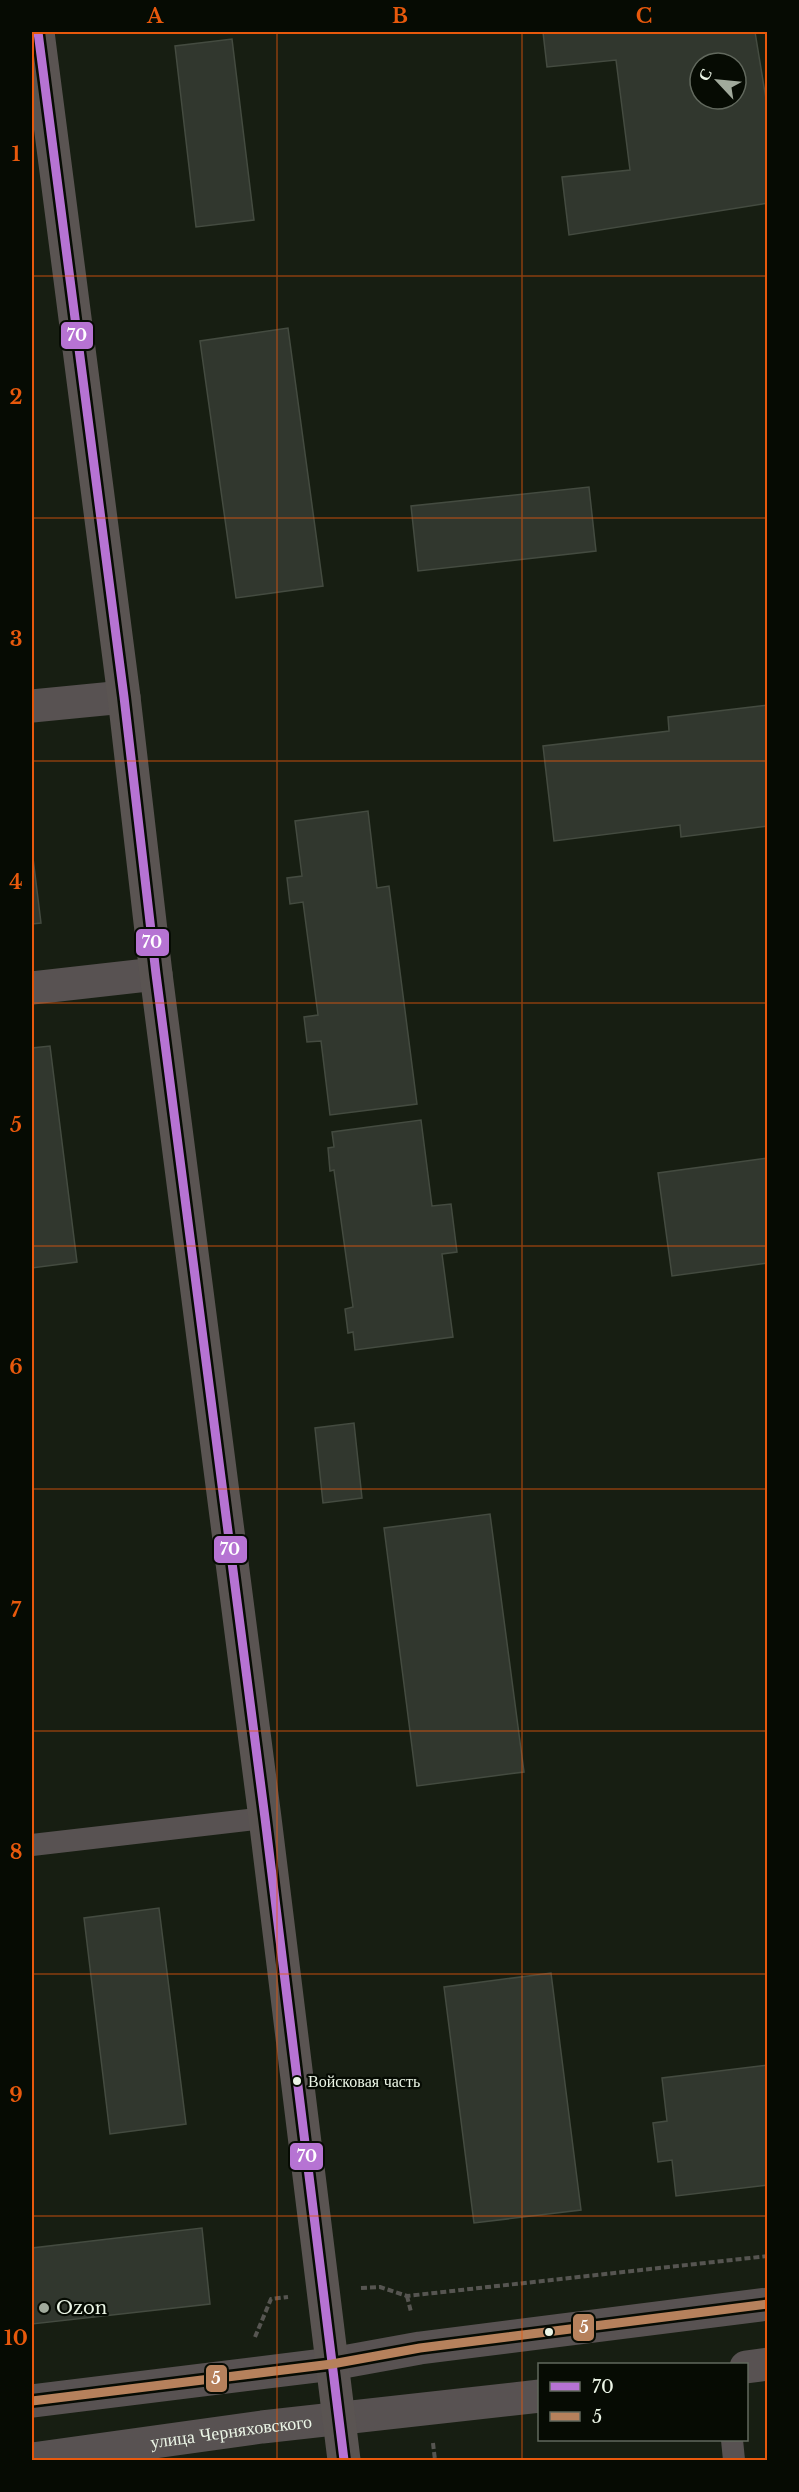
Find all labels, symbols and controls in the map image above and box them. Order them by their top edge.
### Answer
text: A [146,4,164,28]
text: B [392,4,408,28]
text: C [636,4,652,28]
north arrow [688,51,748,111]
text: С [693,65,716,84]
text: 1 [12,142,21,166]
line badge: 70 [60,321,94,350]
text: 70 [67,325,87,345]
text: 2 [9,385,23,409]
text: 3 [10,627,22,651]
text: 4 [9,870,23,894]
line badge: 70 [135,928,170,957]
text: 70 [142,932,162,952]
text: 5 [10,1113,22,1137]
text: 6 [9,1355,23,1379]
line badge: 70 [213,1535,248,1564]
text: 70 [220,1539,240,1559]
text: 7 [11,1598,22,1622]
text: 8 [10,1840,22,1864]
place label: Войсковая часть [308,2071,420,2091]
marker: Войсковая часть [291,2075,303,2087]
text: 9 [9,2083,23,2107]
line badge: 70 [289,2142,324,2171]
text: 70 [297,2146,317,2166]
place label: Ozon [56,2297,107,2319]
marker: Ozon [37,2301,51,2315]
line badge: 5 [572,2313,595,2342]
text: 5 [579,2317,589,2337]
text: 10 [4,2326,28,2350]
unlabelled marker [543,2326,555,2338]
legend [538,2363,748,2441]
line badge: 5 [205,2364,228,2393]
text: 5 [211,2368,221,2388]
text: 70 [592,2376,614,2398]
text: 5 [592,2406,602,2428]
street label: улица Черняховского [149,2411,313,2453]

